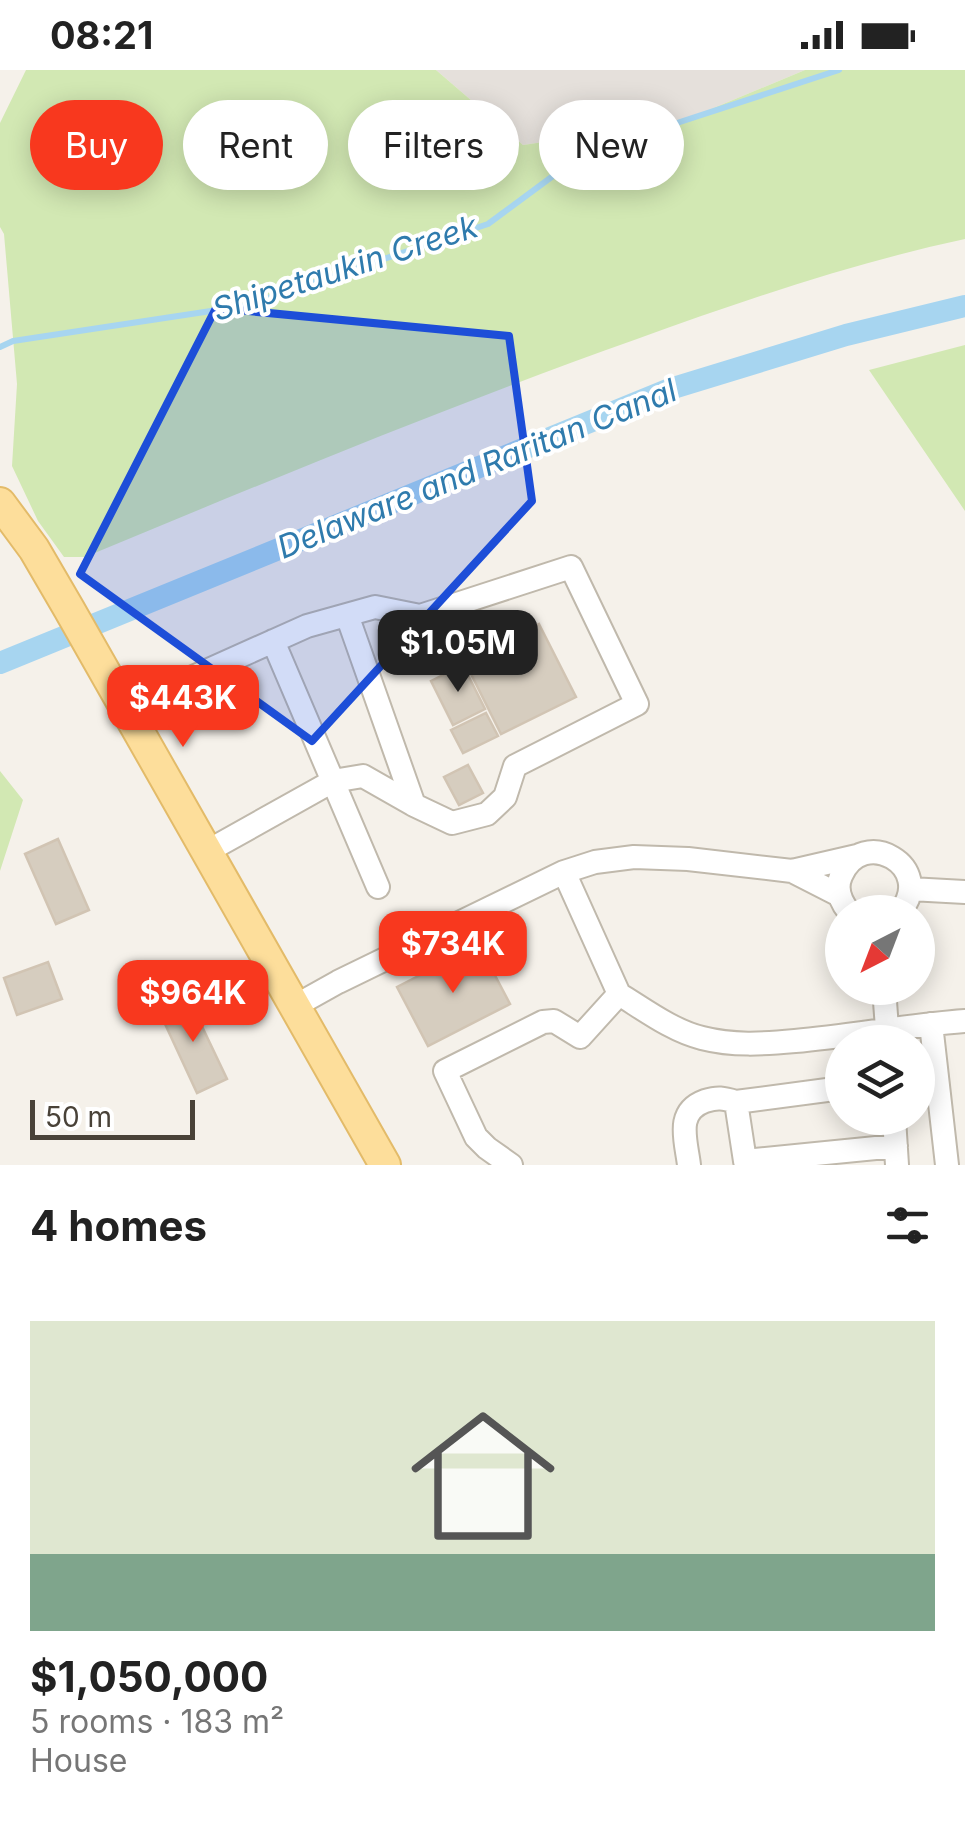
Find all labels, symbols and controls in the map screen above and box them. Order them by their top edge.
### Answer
text: 08:21 [50,12,153,58]
chip: Buy [30,100,163,190]
chip: Rent [183,100,328,190]
chip: Filters [348,100,519,190]
chip: New [539,100,684,190]
water label: Shipetaukin Creek [207,206,484,329]
water label: Delaware and Raritan Canal [271,370,682,567]
pin: $1.05M [377,610,539,695]
text: $1.05M [400,623,516,662]
pin: $443K [113,665,253,750]
text: $443K [129,678,237,717]
north arrow [825,895,935,1005]
map controls [825,895,935,1135]
pin: $734K [383,911,523,996]
text: $734K [401,924,505,963]
pin: $964K [123,960,263,1045]
text: $964K [139,973,247,1012]
button: layers [825,1025,935,1135]
scale bar [30,1095,195,1140]
text: 50 m [45,1100,112,1134]
icon: filters [880,1198,935,1253]
text: 4 homes [30,1200,207,1251]
icon: home [393,1386,573,1566]
text: $1,050,000 [30,1651,268,1702]
text: 5 rooms · 183 m² [30,1702,284,1741]
text: House [30,1741,127,1780]

